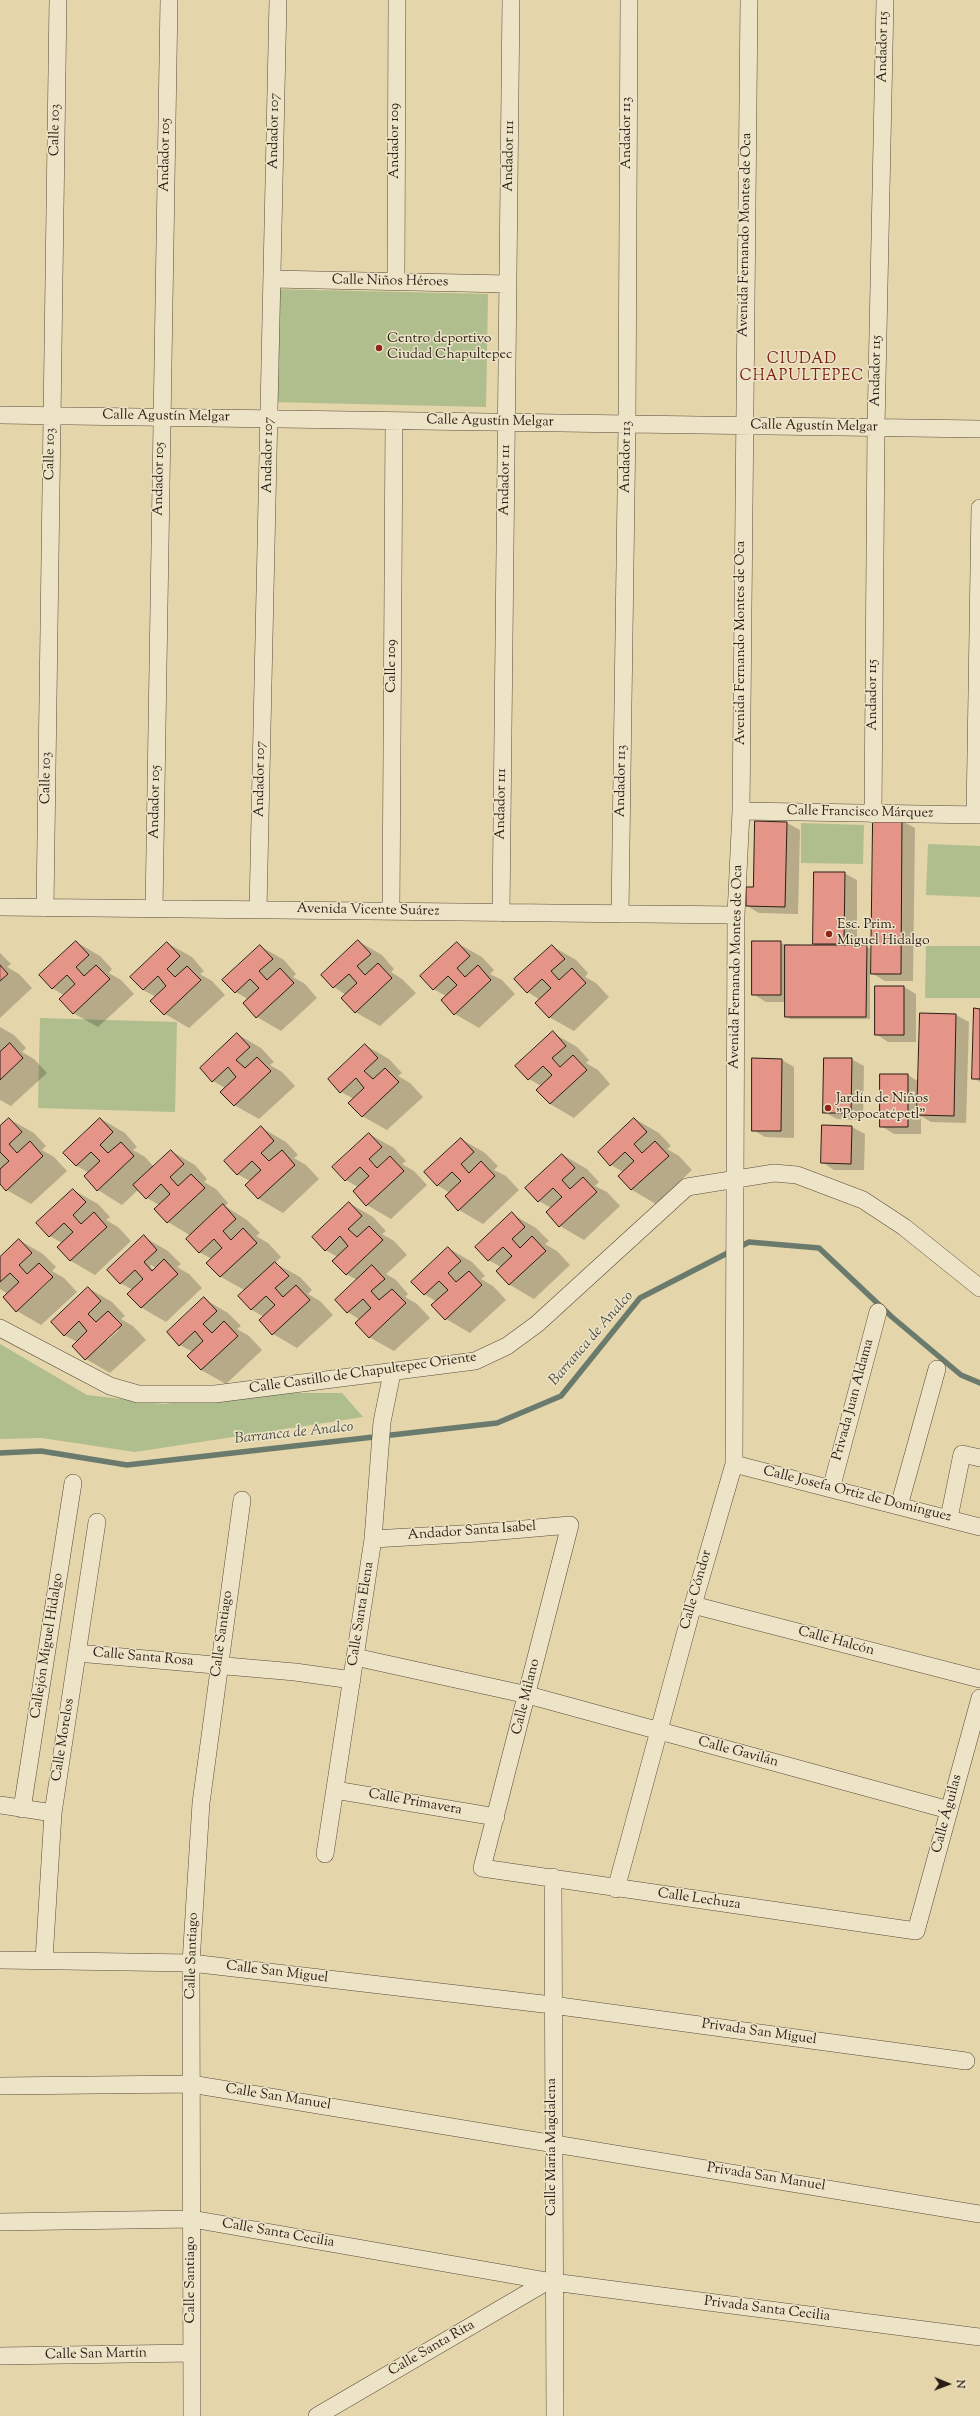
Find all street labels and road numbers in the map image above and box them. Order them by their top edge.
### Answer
street label: Andador 115 [875,11,893,83]
street label: Andador 107 [266,93,284,169]
street label: Andador 113 [620,97,636,169]
street label: Andador 109 [388,103,404,179]
street label: Calle 103 [47,104,65,156]
street label: Andador 105 [157,118,175,192]
street label: Andador 111 [501,120,519,192]
street label: Avenida Fernando Montes de Oca [736,133,756,337]
street label: Calle Niños Héroes [332,273,448,291]
street label: Andador 115 [868,335,886,407]
street label: Calle Agustín Melgar [102,407,230,427]
street label: Calle Agustín Melgar [426,412,554,432]
street label: Andador 107 [260,417,278,493]
street label: Calle Agustín Melgar [750,417,878,437]
street label: Andador 113 [618,421,636,493]
street label: Calle 103 [42,428,60,480]
street label: Andador 105 [151,442,169,516]
street label: Andador 111 [497,444,515,516]
street label: Avenida Fernando Montes de Oca [734,541,750,745]
street label: Calle 109 [385,639,401,693]
street label: Andador 115 [866,659,882,731]
street label: Andador 107 [252,741,270,817]
street label: Andador 113 [613,745,631,817]
street label: Calle 103 [38,752,56,804]
street label: Andador 105 [147,765,165,839]
street label: Andador 111 [493,768,511,840]
street label: Calle Francisco Márquez [786,803,934,823]
street label: Avenida Fernando Montes de Oca [727,865,747,1069]
street label: Avenida Vicente Suárez [296,901,440,921]
street label: Privada Juan Aldama [830,1337,878,1463]
street label: Calle Castillo de Chapultepec Oriente [248,1350,478,1398]
street label: Calle Josefa Ortiz de Domínguez [761,1463,953,1527]
street label: Andador Santa Isabel [407,1519,537,1545]
street label: Calle Cóndor [678,1548,716,1632]
street label: Calle Santa Elena [345,1561,379,1667]
street label: Callejón Miguel Hidalgo [28,1572,68,1720]
street label: Calle Santiago [209,1590,237,1678]
street label: Calle Halcón [796,1624,876,1660]
street label: Calle Santa Rosa [92,1645,194,1671]
street label: Calle Milano [509,1657,545,1737]
street label: Calle Morelos [49,1697,79,1783]
street label: Calle Gavilán [696,1734,780,1772]
street label: Calle Águilas [929,1773,967,1855]
street label: Calle Primavera [367,1787,463,1819]
street label: Calle Lechuza [656,1886,742,1914]
street label: Calle Santiago [183,1912,203,2000]
street label: Calle San Miguel [225,1958,329,1988]
street label: Privada San Miguel [700,2017,818,2049]
street label: Calle María Magdalena [545,2078,561,2216]
street label: Calle San Manuel [224,2081,332,2115]
street label: Privada San Manuel [706,2160,826,2196]
street label: Calle Santa Cecilia [220,2216,336,2252]
street label: Calle Santiago [184,2236,200,2324]
street label: Privada Santa Cecilia [703,2294,831,2326]
street label: Calle Santa Rita [386,2317,478,2381]
street label: Calle San Martín [45,2346,147,2364]

